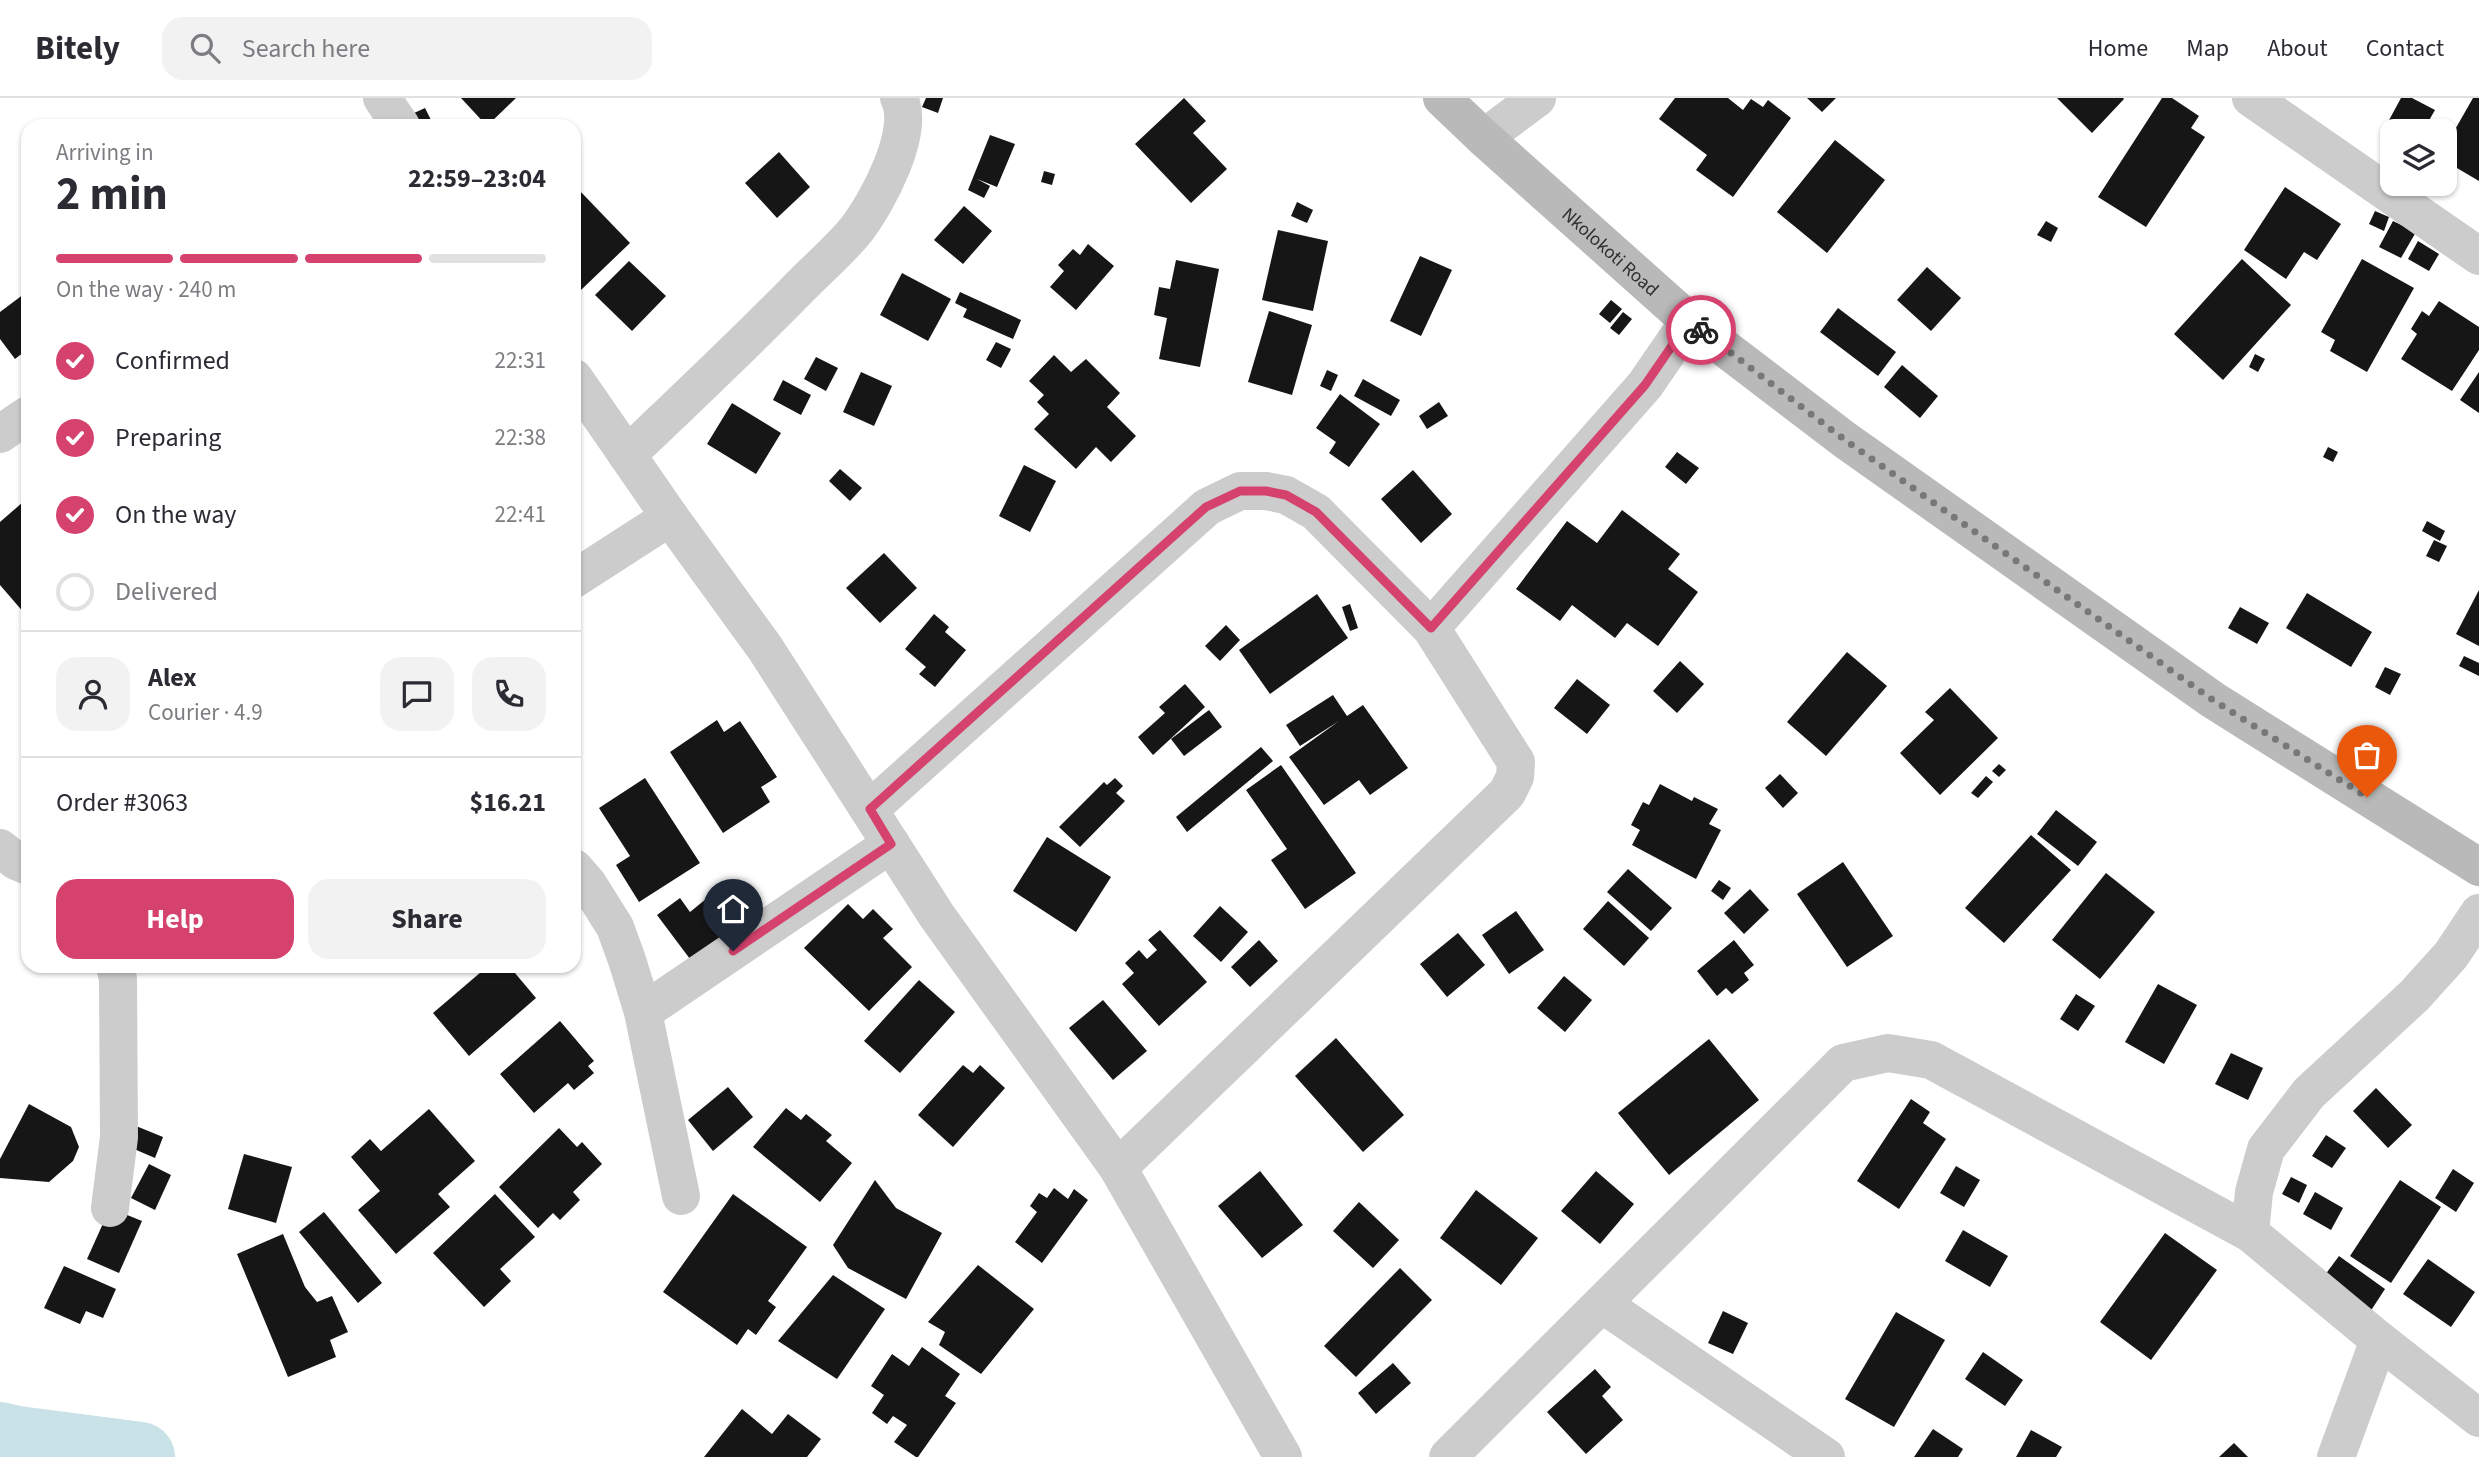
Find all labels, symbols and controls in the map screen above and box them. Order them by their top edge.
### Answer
search box [162,17,652,80]
text: Bitely [35,25,120,72]
icon: search [186,29,224,67]
text: Search here [242,30,370,67]
text: Home [2088,31,2148,66]
text: Map [2186,31,2229,66]
text: About [2267,31,2328,66]
text: Contact [2366,31,2444,66]
map controls [2380,119,2457,196]
button: layers [2380,119,2457,196]
text: Arriving in [56,136,154,169]
text: 22:59–23:04 [408,160,546,197]
text: 2 min [56,162,168,227]
street label: Nkolokoti Road [1555,202,1664,303]
text: On the way · 240 m [56,273,236,306]
courier [1666,295,1736,365]
icon: bike [1682,311,1720,349]
icon: check [56,342,94,380]
text: Confirmed [115,342,230,379]
text: 22:31 [495,344,546,377]
icon: check [56,419,94,457]
text: Preparing [115,419,221,456]
text: 22:38 [495,421,546,454]
icon: check [56,496,94,534]
text: On the way [115,496,236,533]
text: 22:41 [495,498,546,531]
text: Delivered [115,573,218,610]
button: person [56,657,130,731]
button: chat [380,657,454,731]
button: phone [472,657,546,731]
text: Alex [148,659,197,696]
text: Courier · 4.9 [148,696,263,729]
pin [2337,725,2397,797]
icon: bag [2348,736,2386,774]
text: Order #3063 [56,784,188,821]
text: $16.21 [470,784,546,821]
button: Help [56,879,294,959]
button: Share [308,879,546,959]
pin [703,879,763,951]
icon: home [714,890,752,928]

